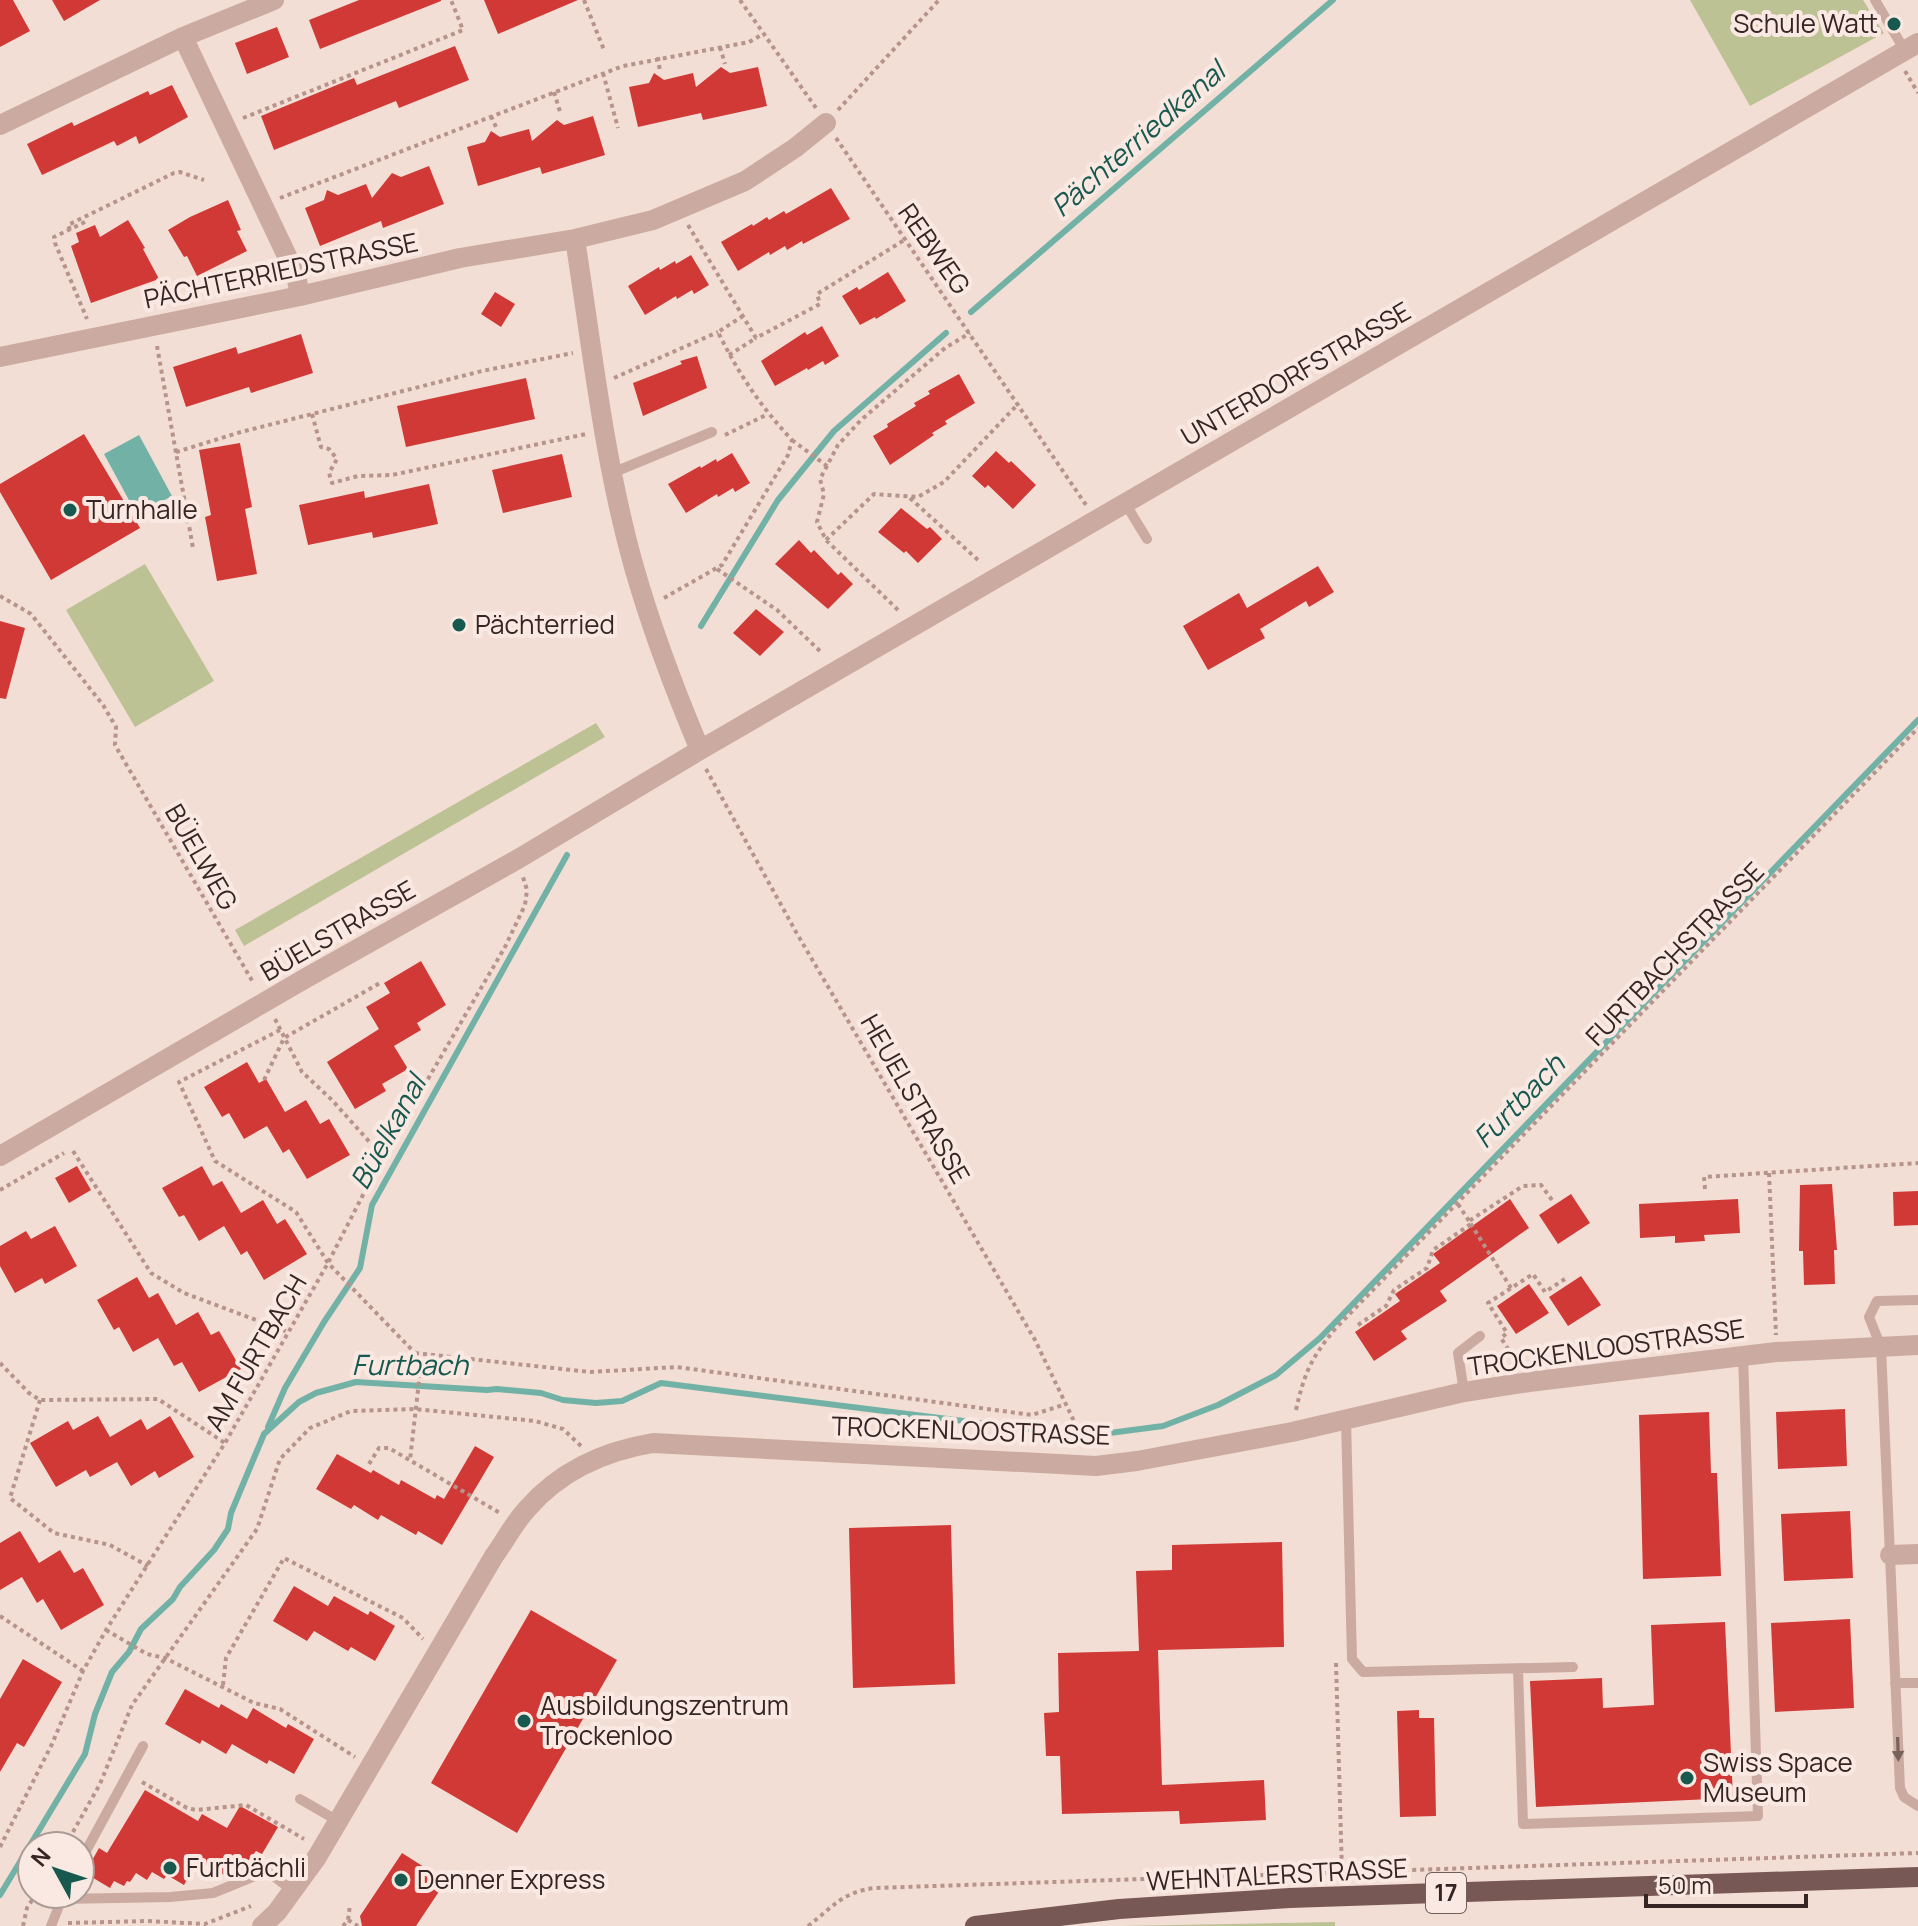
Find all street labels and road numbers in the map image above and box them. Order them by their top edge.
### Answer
street label: REBWEG [891,196,979,301]
street label: PÄCHTERRIEDSTRASSE [140,223,421,317]
street label: UNTERDORFSTRASSE [1174,293,1417,454]
street label: BÜELWEG [157,797,247,916]
street label: FURTBACHSTRASSE [1577,854,1772,1053]
street label: BÜELSTRASSE [253,871,422,989]
street label: HEUELSTRASSE [853,1007,979,1190]
street label: AM FURTBACH [196,1268,314,1437]
street label: TROCKENLOOSTRASSE [1465,1310,1746,1384]
street label: TROCKENLOOSTRASSE [831,1407,1111,1453]
street label: WEHNTALERSTRASSE [1145,1849,1409,1899]
road number: 17 [1426,1873,1466,1913]

